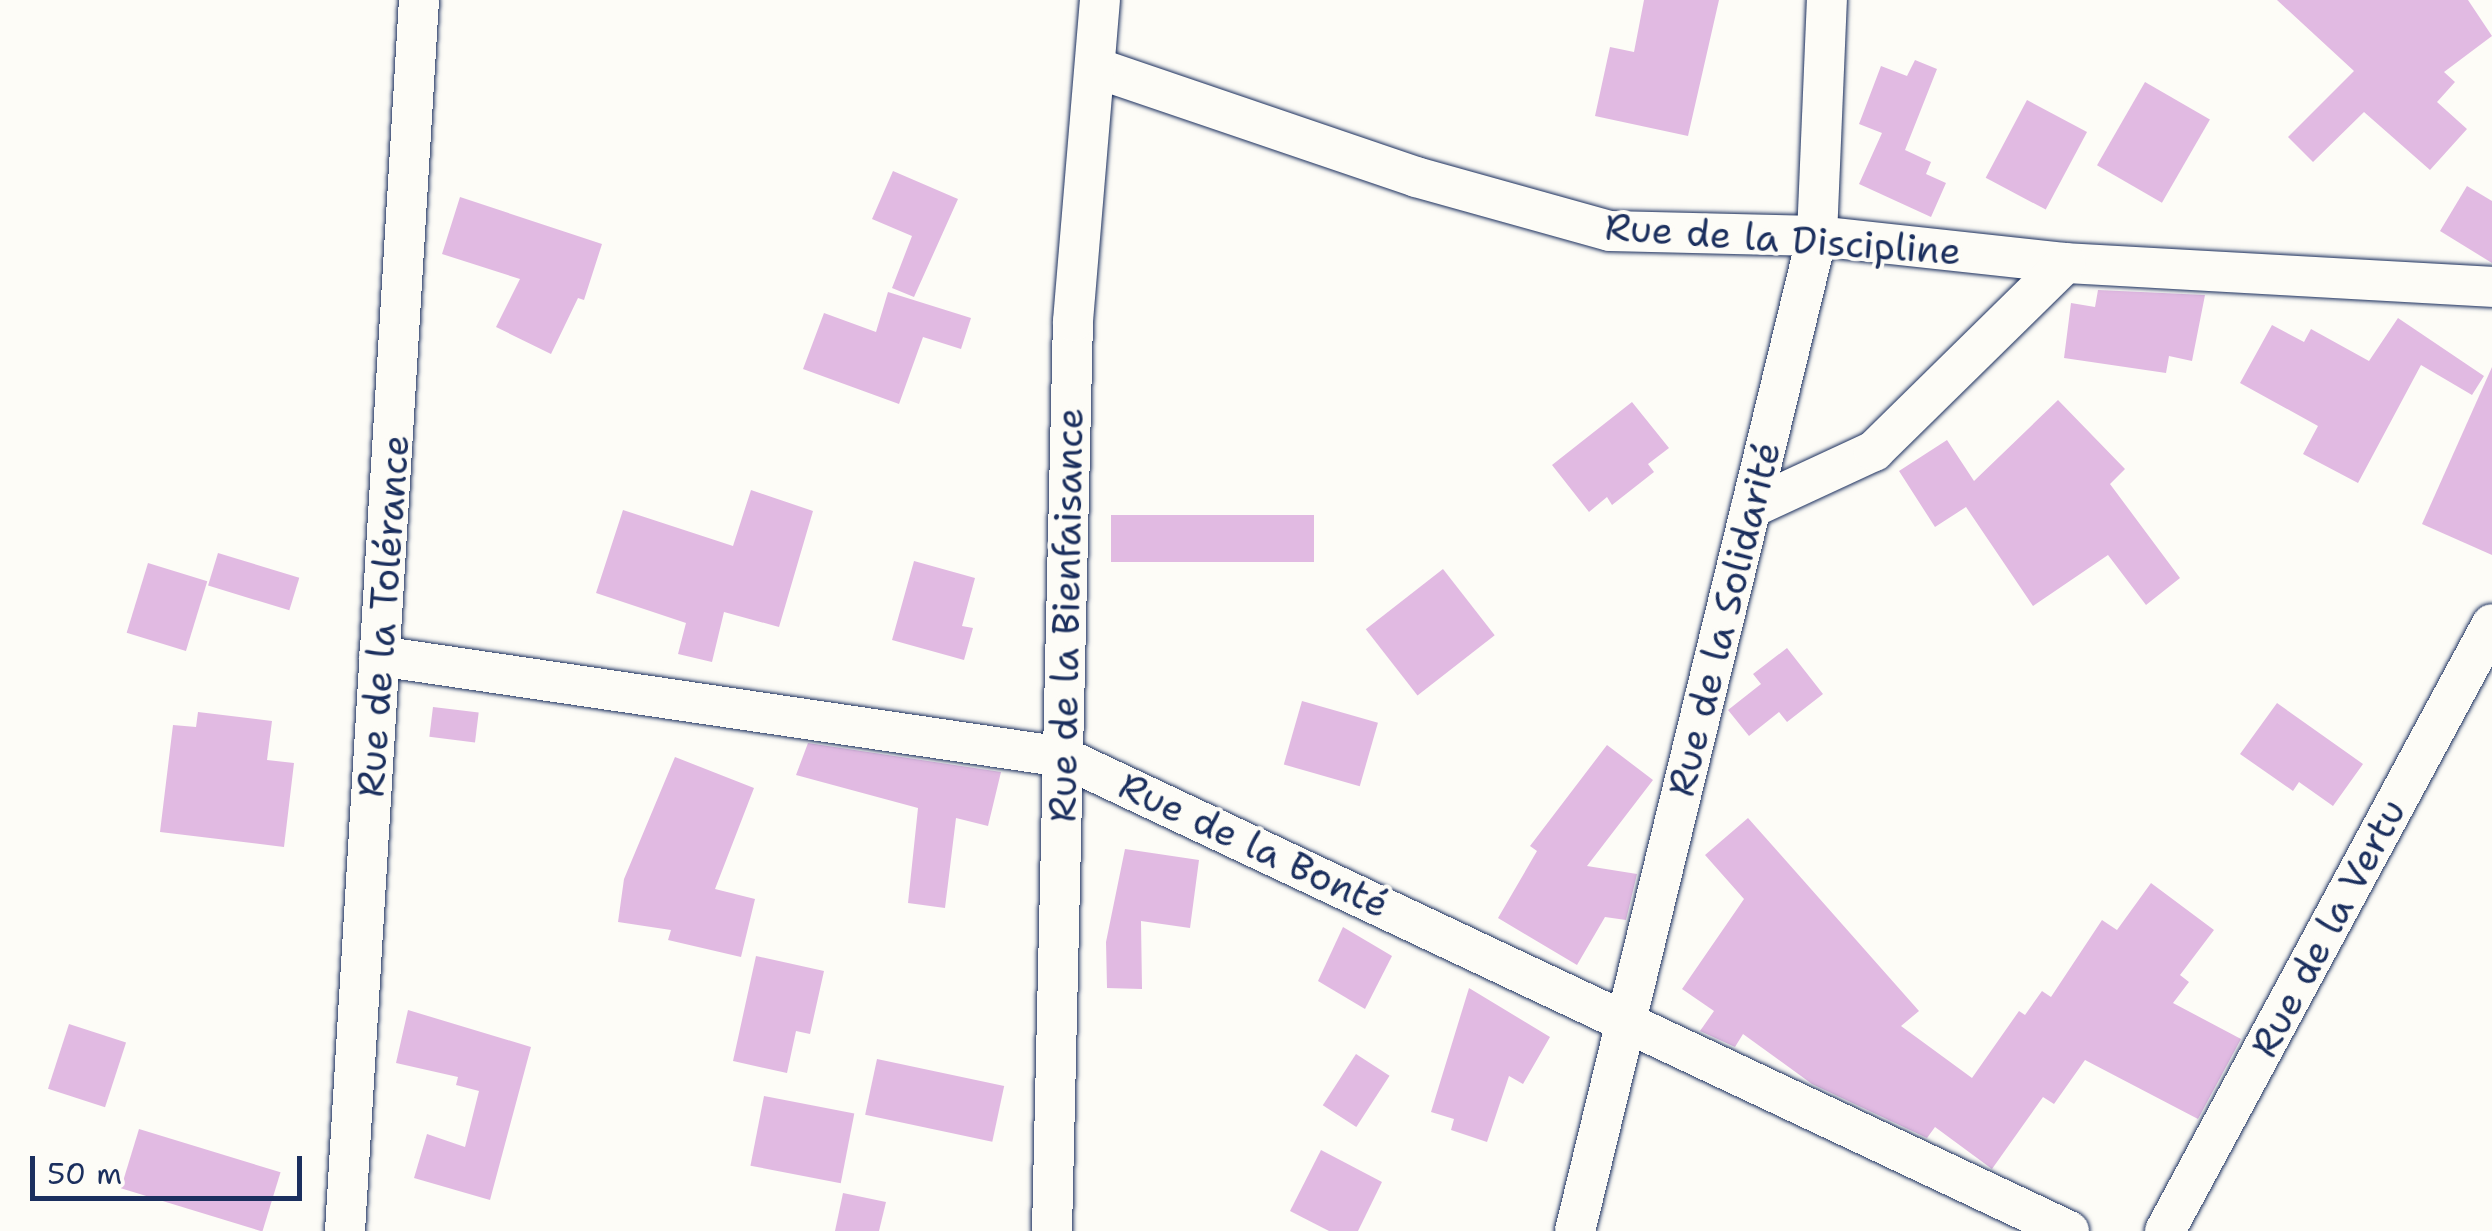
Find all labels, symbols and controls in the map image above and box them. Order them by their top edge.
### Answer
street label: Rue de la Discipline [1603,204,1963,274]
street label: Rue de la Bienfaisance [1040,407,1092,823]
street label: Rue de la Tolérance [348,433,418,799]
street label: Rue de la Solidarité [1658,437,1790,801]
street label: Rue de la Bonté [1112,763,1396,927]
street label: Rue de la Vertu [2241,791,2415,1065]
scale bar [35,1136,308,1198]
text: 50 m [47,1153,122,1194]

